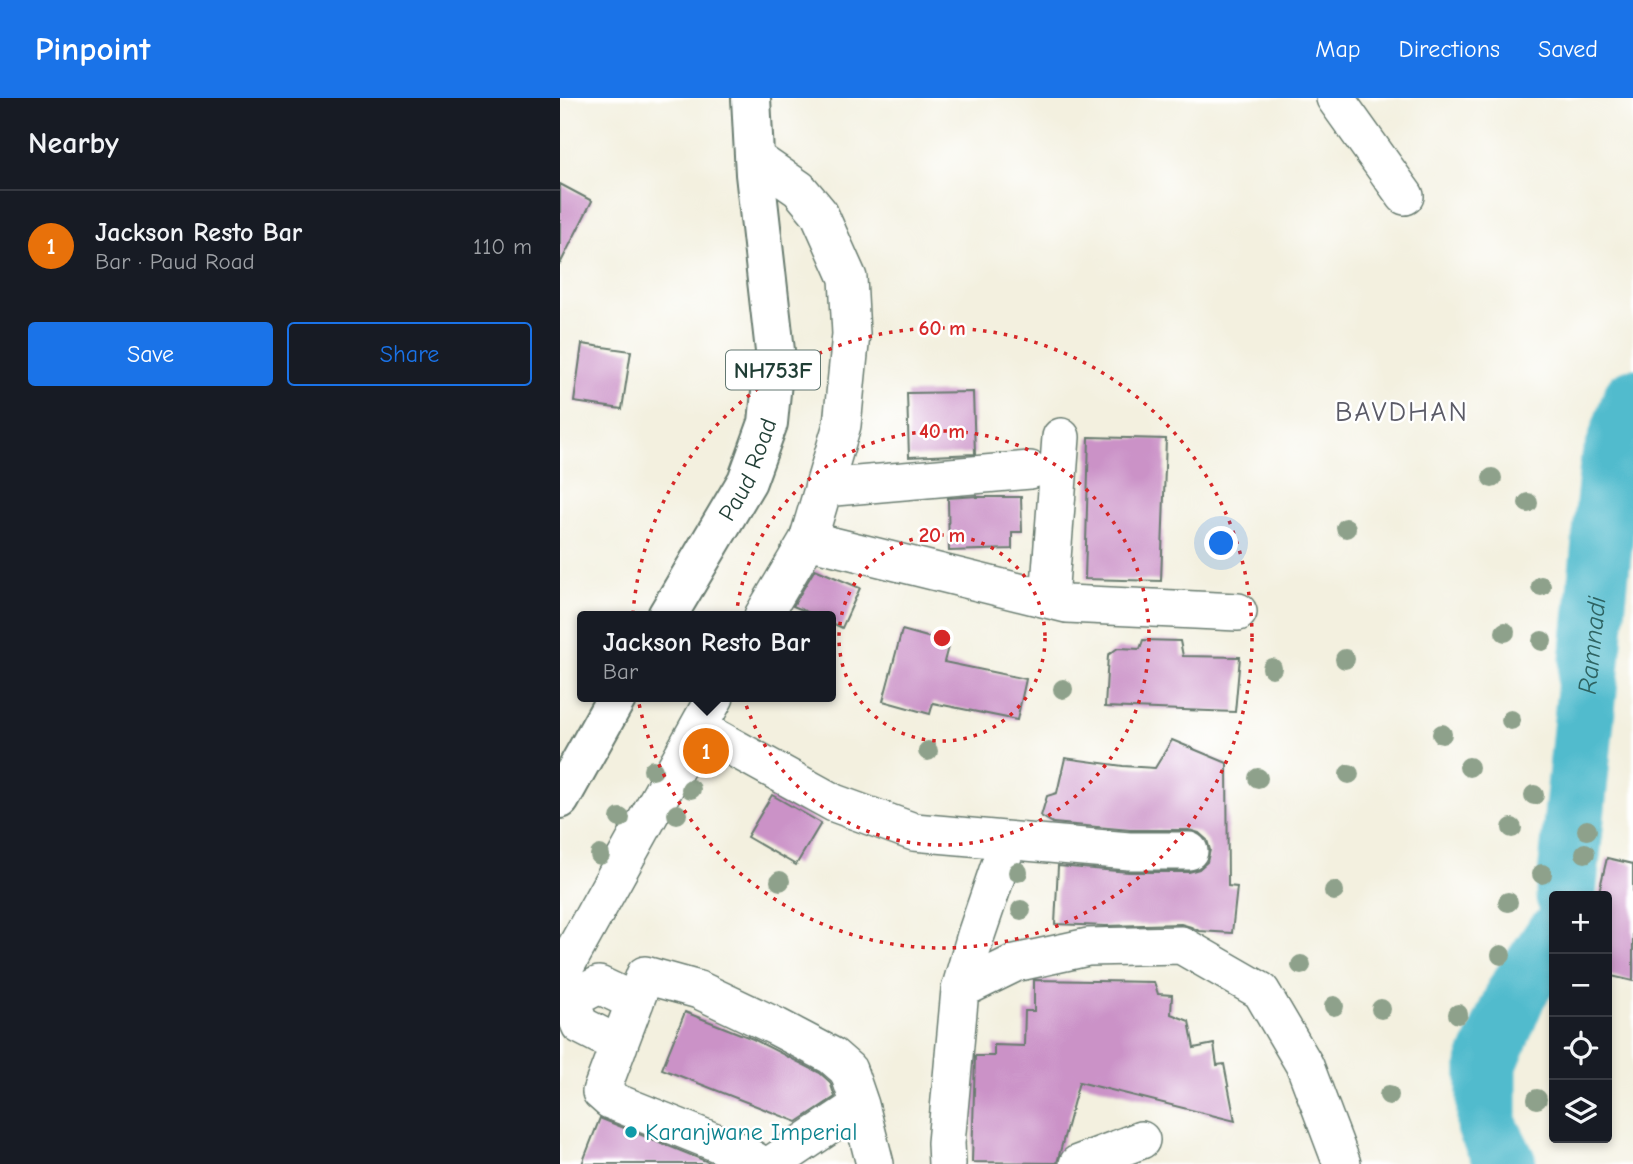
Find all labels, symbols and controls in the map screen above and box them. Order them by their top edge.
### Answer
text: Pinpoint [35,30,150,68]
text: Map [1315,35,1361,63]
text: Directions [1399,35,1500,63]
text: Saved [1538,35,1598,63]
text: Nearby [28,126,119,161]
text: Jackson Resto Bar [95,218,302,248]
text: 1 [46,233,56,260]
text: 110 m [473,233,532,260]
text: Bar · Paud Road [95,248,255,275]
text: 60 m [918,316,966,340]
button: Save [28,322,273,386]
button: Share [287,322,532,386]
road number: NH753F [726,350,820,390]
district label: BAVDHAN [1335,396,1469,428]
street label: Paud Road [713,414,783,526]
text: 40 m [919,419,965,443]
text: 20 m [919,523,965,547]
your location [1204,526,1238,560]
water label: Ramnadi [1573,594,1613,696]
popup [577,611,836,702]
centre of rings [930,626,954,650]
text: Jackson Resto Bar [603,628,810,658]
text: Bar [603,658,638,685]
pin: 1 [683,725,729,777]
map controls [1549,891,1612,1143]
button: + [1549,891,1612,954]
button: − [1549,954,1612,1017]
button: locate [1549,1017,1612,1080]
button: layers [1549,1080,1612,1143]
place label: Karanjwane Imperial [645,1118,857,1146]
marker: Karanjwane Imperial [623,1124,639,1140]

